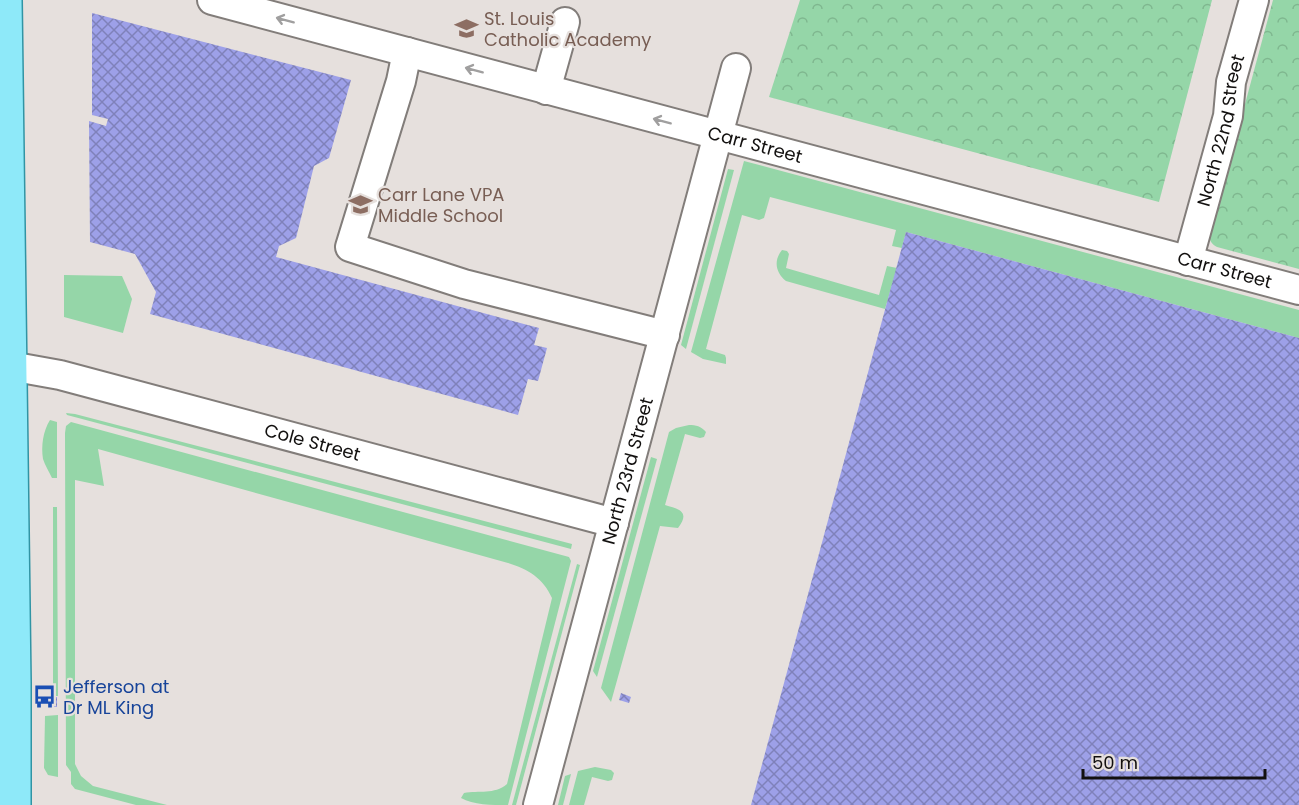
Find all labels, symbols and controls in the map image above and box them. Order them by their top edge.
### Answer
place label: St. Louis Catholic Academy [484,6,651,52]
one-way arrow [276,13,295,25]
school or university icon: St. Louis Catholic Academy [453,16,479,42]
street label: North 22nd Street [1191,51,1250,209]
one-way arrow [465,64,484,76]
one-way arrow [653,114,672,126]
street label: Carr Street [705,120,805,169]
place label: Carr Lane VPA Middle School [378,182,504,228]
school or university icon: Carr Lane VPA Middle School [347,192,373,218]
street label: Carr Street [1175,245,1275,294]
street label: North 23rd Street [596,394,659,547]
street label: Cole Street [262,417,363,467]
place label: Jefferson at Dr ML King [63,674,169,720]
bus stop icon: Jefferson at Dr ML King [32,684,58,710]
scale bar [1083,742,1264,780]
text: 50 m [1092,750,1138,775]

